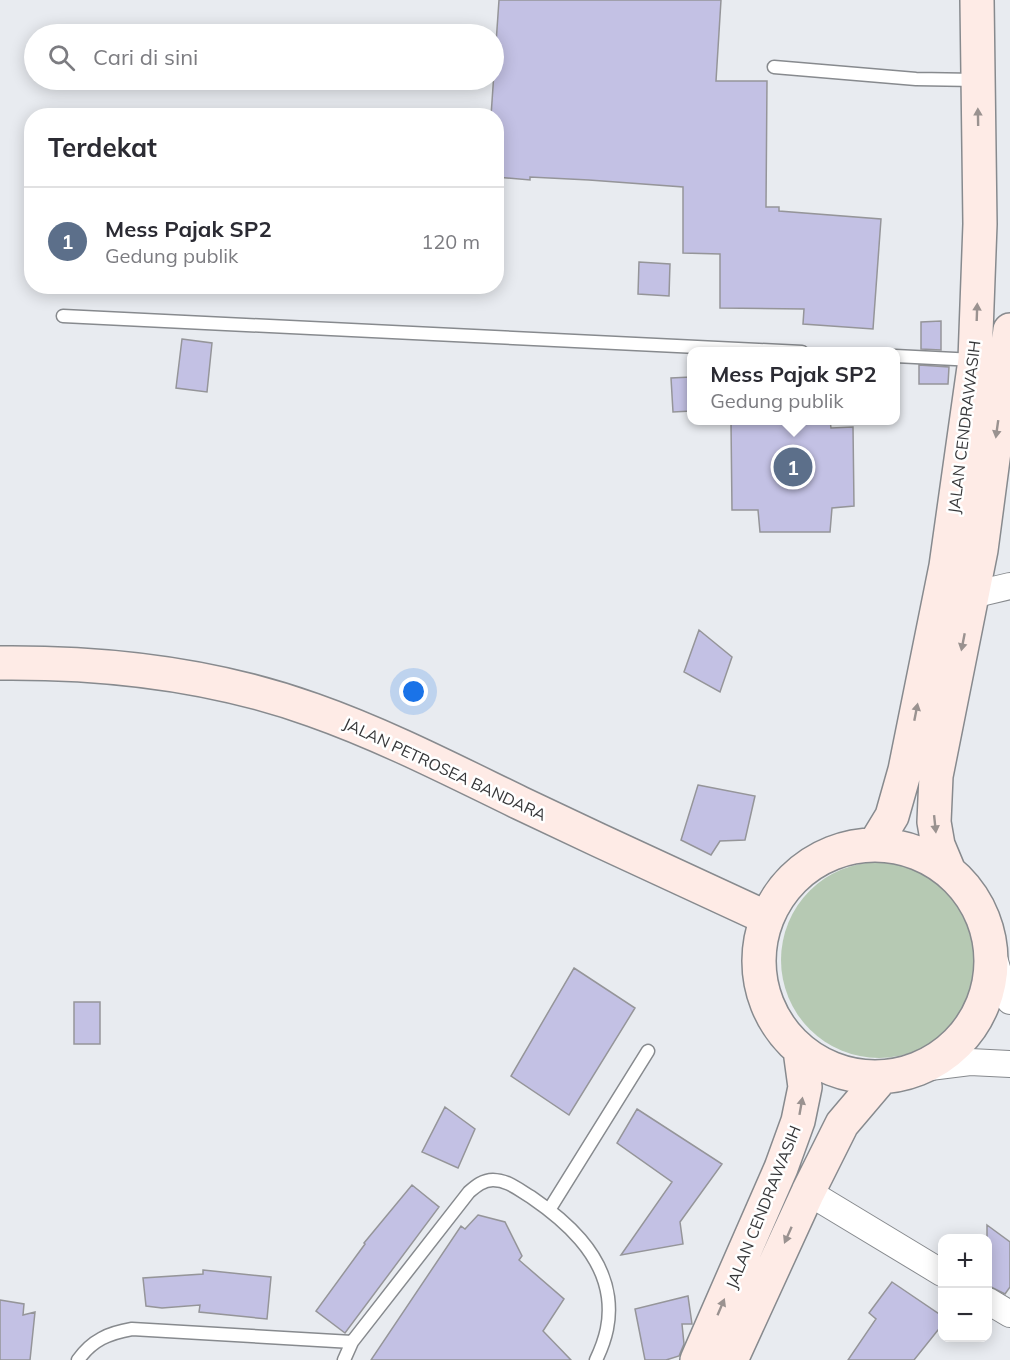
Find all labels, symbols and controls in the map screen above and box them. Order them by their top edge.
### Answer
search box [24,24,504,90]
icon: search [45,41,78,74]
text: Cari di sini [93,43,198,71]
one-way arrow [973,108,982,127]
text: Terdekat [48,131,157,164]
text: Mess Pajak SP2 [105,215,272,243]
text: 1 [62,229,74,254]
text: 120 m [421,229,480,254]
text: Gedung publik [105,243,238,268]
one-way arrow [972,303,981,322]
street label: JALAN CENDRAWASIH [943,339,985,515]
popup [687,347,900,425]
text: Mess Pajak SP2 [710,360,877,388]
text: Gedung publik [710,388,844,413]
one-way arrow [993,420,1002,439]
pin: 1 [774,444,812,490]
one-way arrow [958,633,967,652]
your location [399,677,428,706]
one-way arrow [912,703,922,721]
street label: JALAN PETROSEA BANDARA [340,713,550,825]
one-way arrow [930,815,940,834]
one-way arrow [797,1097,806,1116]
street label: JALAN CENDRAWASIH [721,1122,805,1292]
one-way arrow [783,1227,792,1244]
map controls [938,1234,992,1342]
button: + [938,1234,992,1288]
button: − [938,1288,992,1342]
one-way arrow [717,1298,726,1315]

